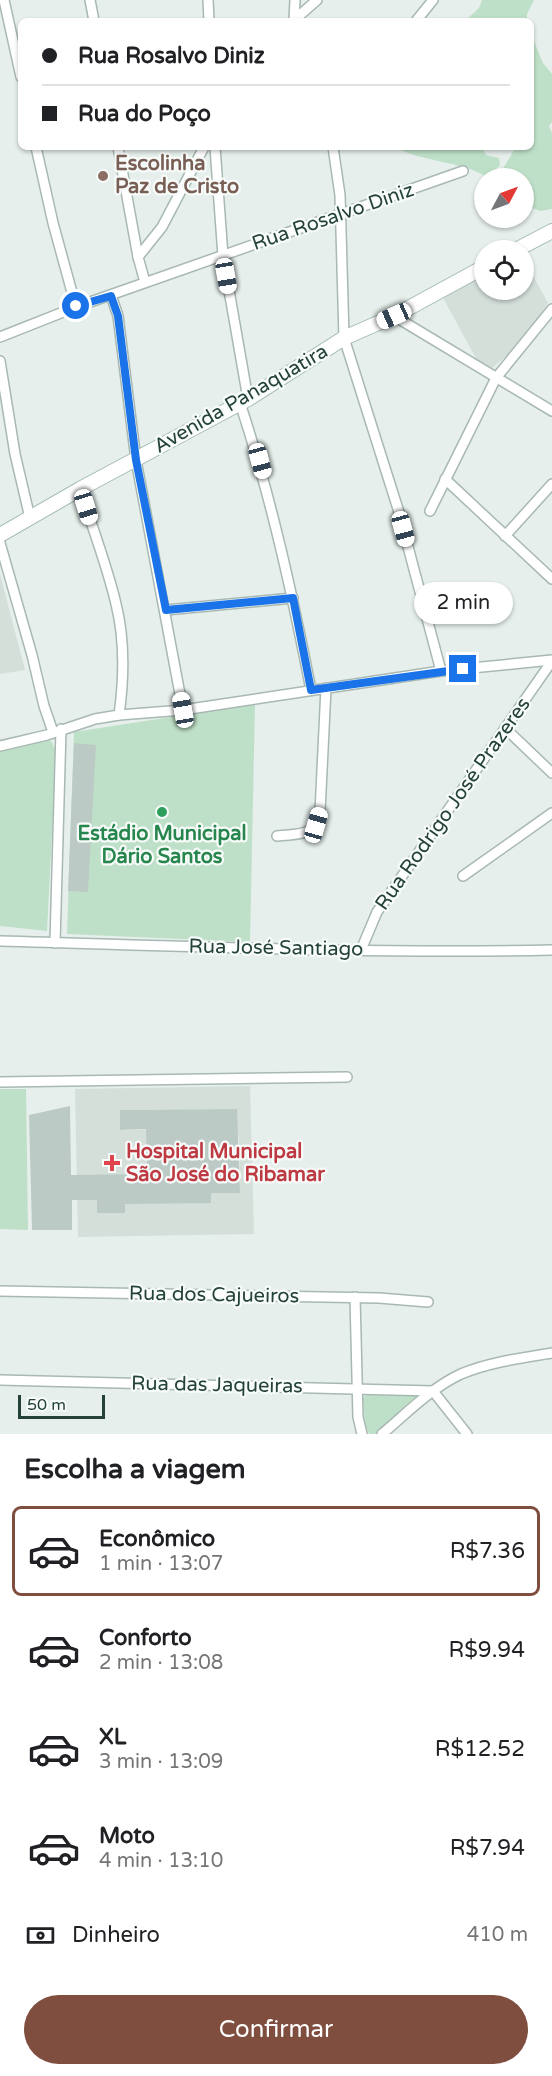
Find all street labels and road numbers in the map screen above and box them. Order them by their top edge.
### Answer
street label: Rua Rosalvo Diniz [249,178,417,256]
street label: Avenida Panaquatira [150,339,332,459]
street label: Rua Rodrigo José Prazeres [370,693,536,915]
street label: Rua José Santiago [188,934,364,962]
street label: Rua dos Cajueiros [129,1282,299,1308]
street label: Rua das Jaqueiras [131,1372,303,1398]

